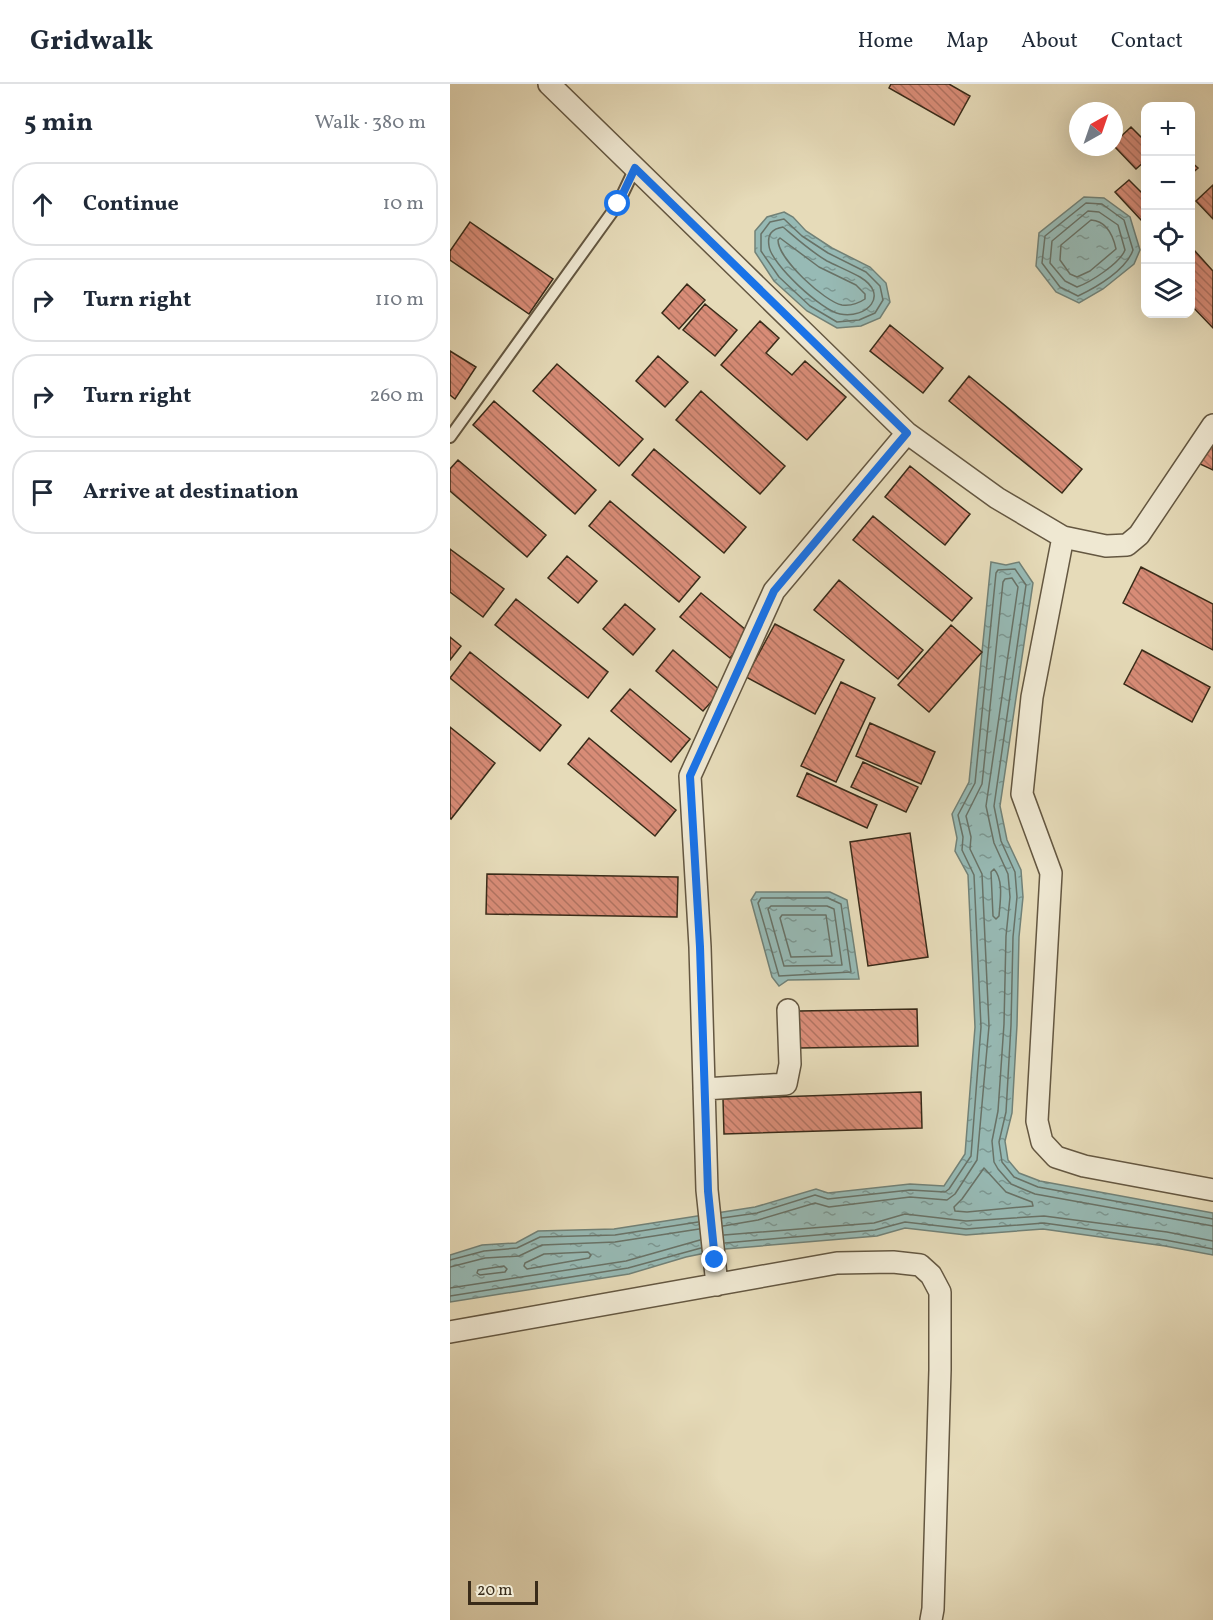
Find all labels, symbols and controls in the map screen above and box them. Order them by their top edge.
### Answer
text: Gridwalk [30,22,153,61]
text: Home [858,27,913,56]
text: Map [946,27,988,56]
text: About [1021,27,1078,56]
text: Contact [1111,27,1183,56]
north arrow [1069,102,1123,156]
map controls [1141,102,1195,318]
button: + [1141,102,1195,156]
text: 5 min [24,105,93,141]
text: Walk · 380 m [314,109,426,137]
button: − [1141,156,1195,210]
icon: ahead [26,188,59,221]
text: Continue [83,189,179,220]
text: 10 m [383,190,424,218]
route start [604,190,630,216]
button: locate [1141,210,1195,264]
button: layers [1141,264,1195,318]
icon: right [26,284,59,317]
text: Turn right [83,285,191,316]
text: 110 m [375,286,424,314]
icon: right [26,380,59,413]
text: Turn right [83,381,191,412]
text: 260 m [369,382,424,410]
icon: arrive [26,476,59,509]
text: Arrive at destination [83,477,299,508]
route end [701,1246,727,1272]
scale bar [468,1578,538,1606]
text: 20 m [477,1580,512,1602]

